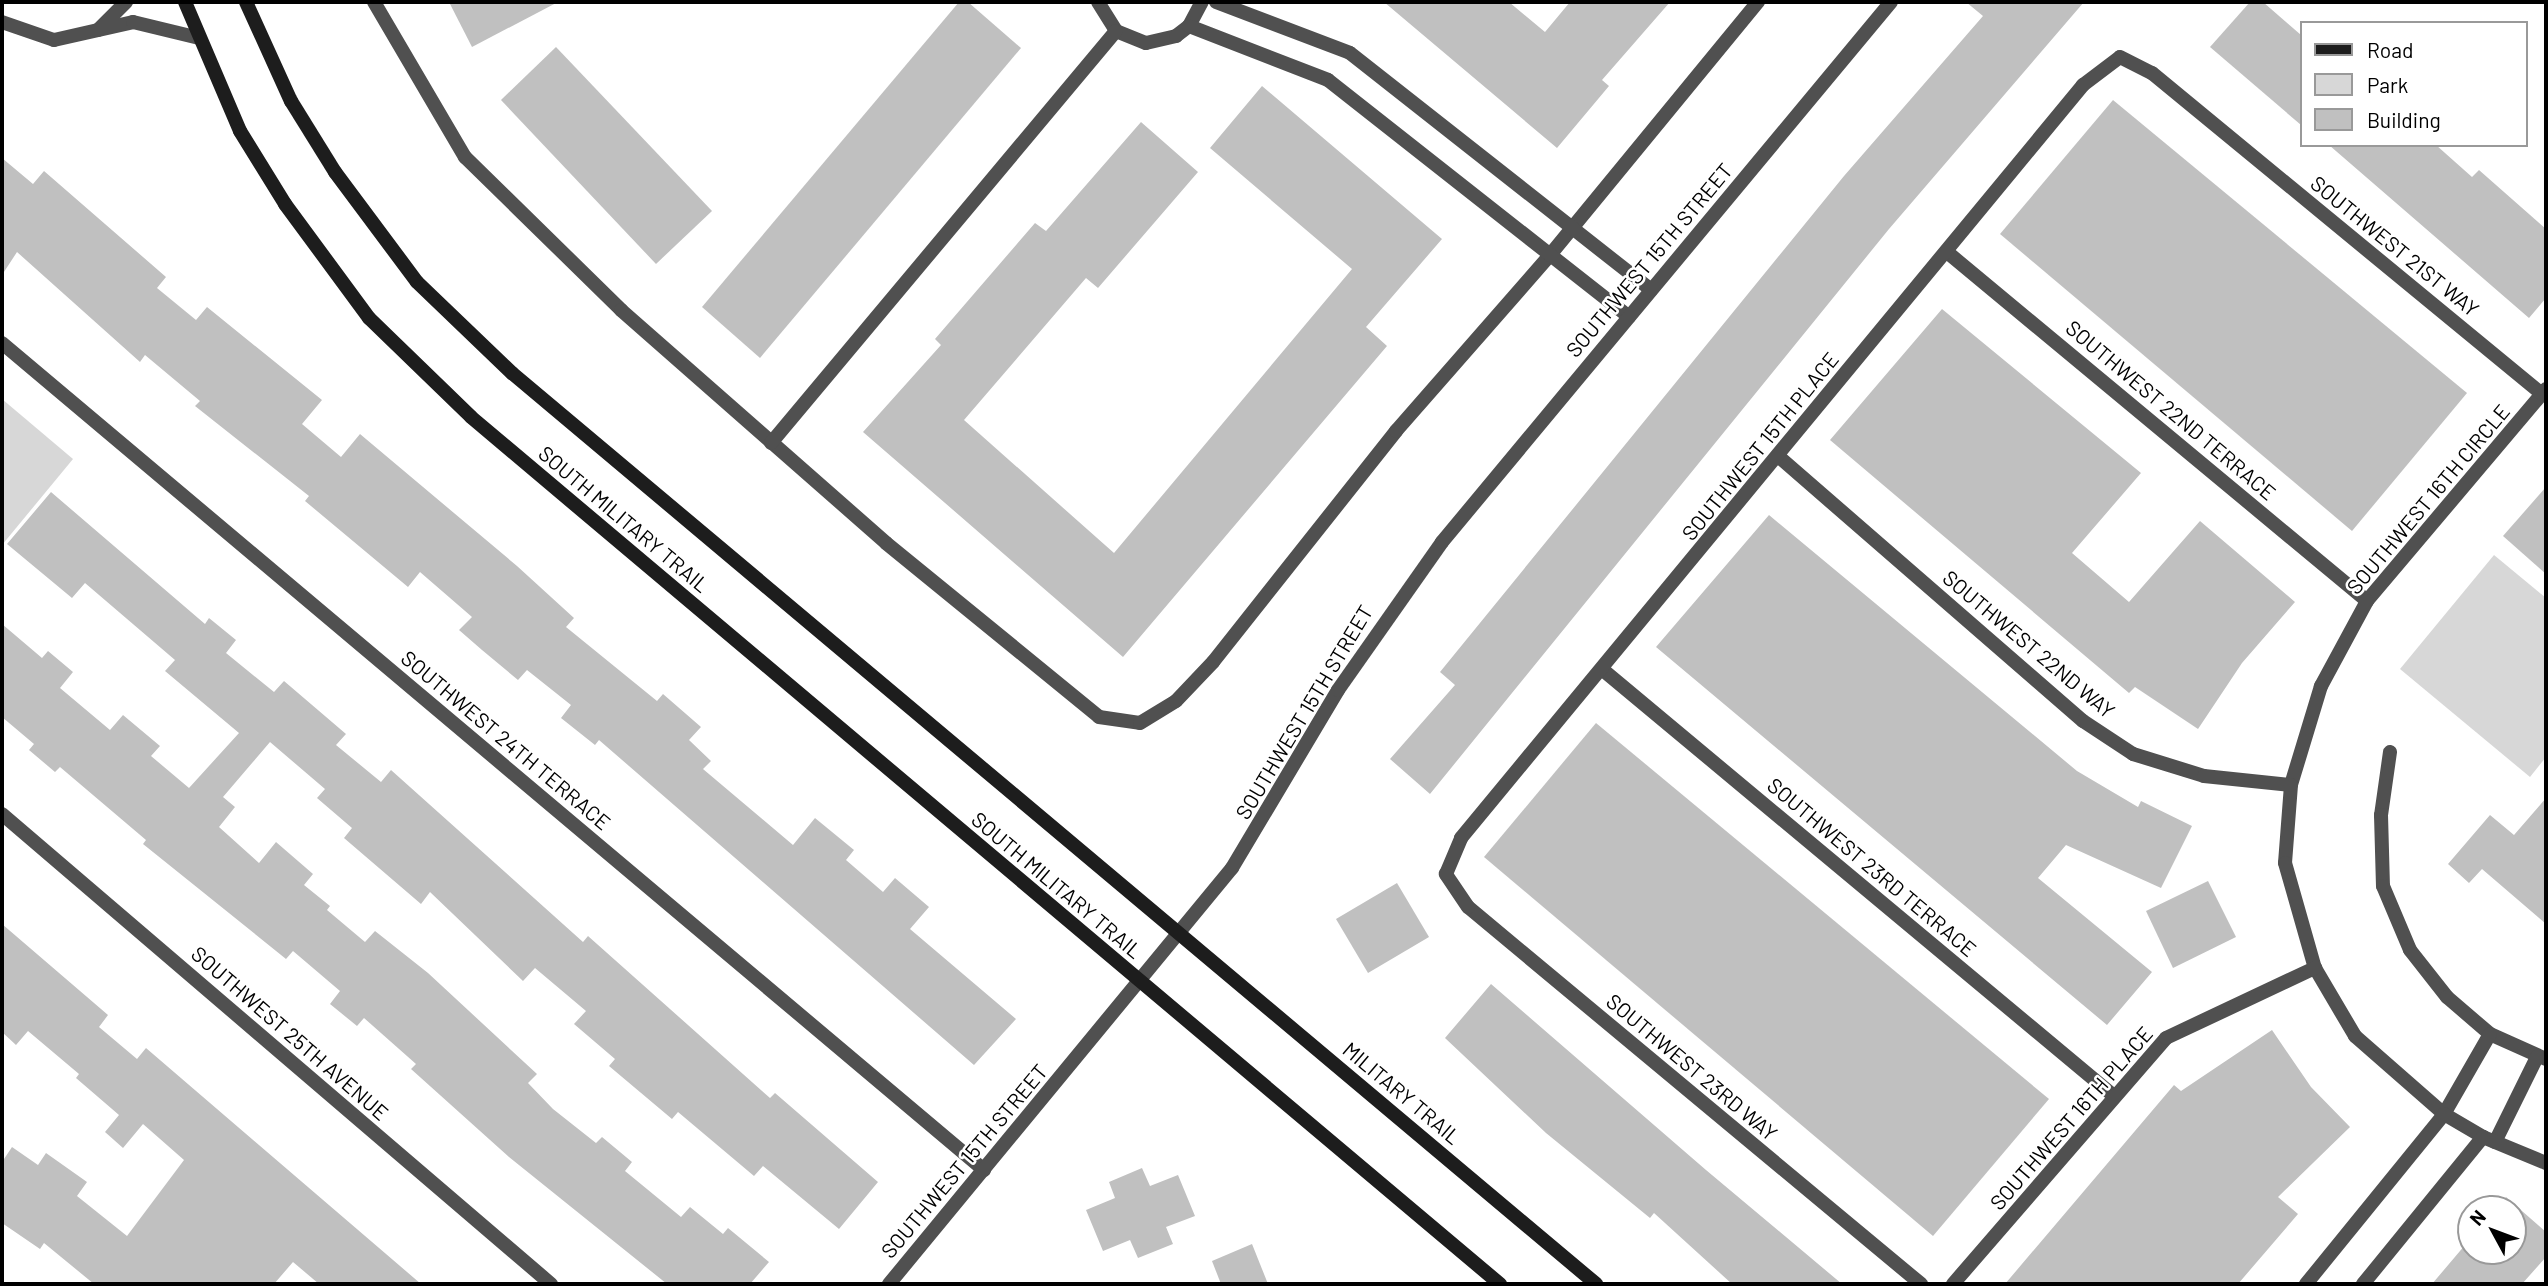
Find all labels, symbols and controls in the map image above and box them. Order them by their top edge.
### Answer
legend [2300,21,2527,147]
text: Road [2367,37,2413,62]
text: Park [2367,72,2408,97]
text: Building [2367,107,2441,132]
street label: SOUTHWEST 15TH STREET [1560,158,1738,362]
street label: SOUTHWEST 21ST WAY [2306,170,2484,322]
street label: SOUTHWEST 22ND TERRACE [2061,315,2281,505]
street label: SOUTHWEST 15TH PLACE [1676,347,1844,545]
street label: SOUTHWEST 16TH CIRCLE [2341,399,2515,599]
street label: SOUTH MILITARY TRAIL [534,440,714,598]
street label: SOUTHWEST 22ND WAY [1938,565,2120,723]
street label: SOUTHWEST 15TH STREET [1230,600,1378,824]
street label: SOUTHWEST 24TH TERRACE [396,645,616,835]
street label: SOUTHWEST 23RD TERRACE [1763,772,1981,962]
street label: SOUTH MILITARY TRAIL [967,806,1147,964]
street label: SOUTHWEST 25TH AVENUE [186,941,394,1125]
street label: SOUTHWEST 23RD WAY [1602,988,1782,1146]
street label: SOUTHWEST 16TH PLACE [1985,1021,2157,1215]
street label: MILITARY TRAIL [1338,1037,1466,1149]
street label: SOUTHWEST 15TH STREET [875,1059,1053,1263]
north arrow [2457,1195,2527,1265]
text: N [2464,1205,2490,1230]

